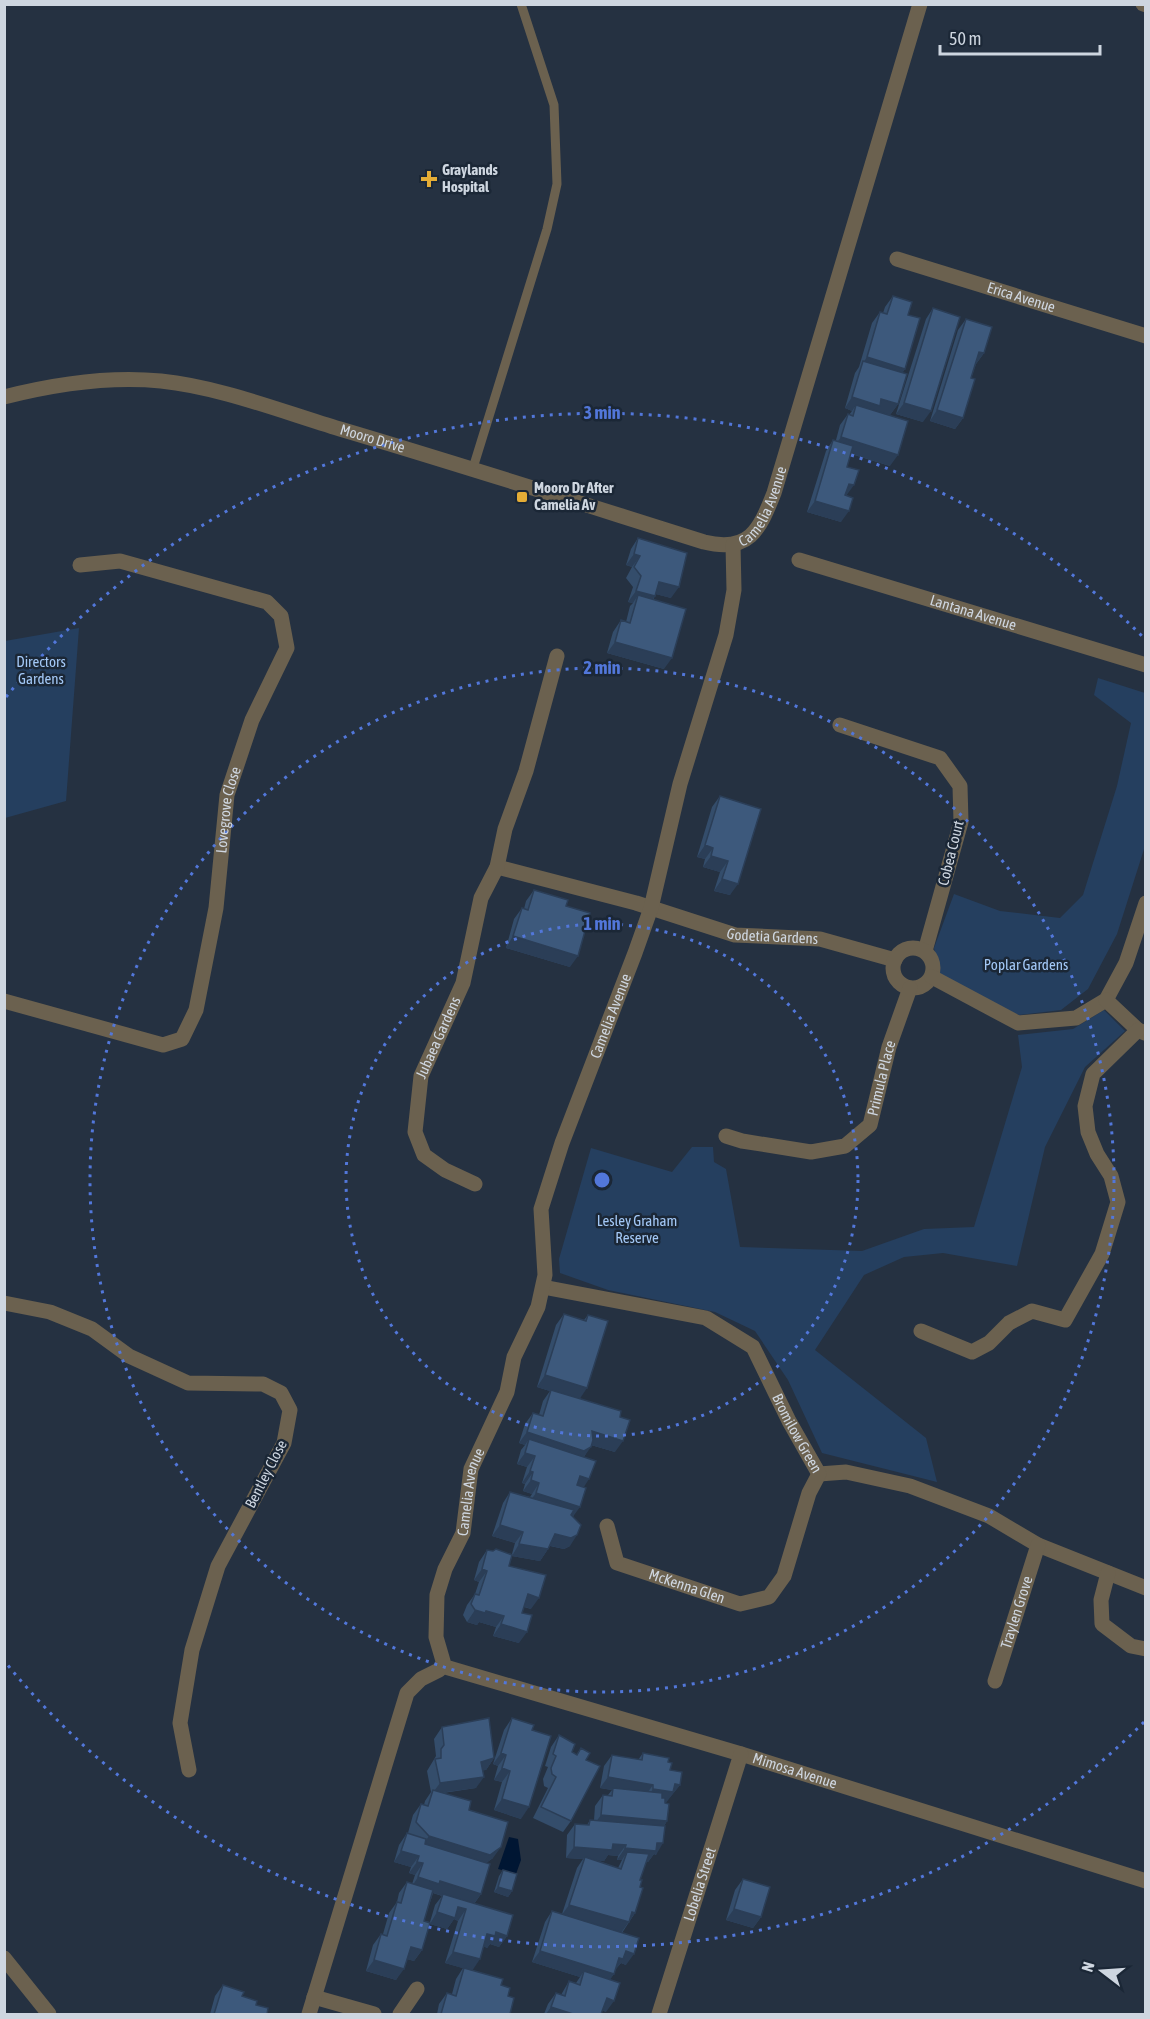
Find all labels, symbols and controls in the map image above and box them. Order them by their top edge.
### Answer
scale bar [940,18,1100,56]
text: 50 m [949,28,981,49]
place label: Graylands Hospital [442,161,499,195]
marker: Graylands Hospital [420,170,438,188]
street label: Erica Avenue [985,278,1058,316]
text: 3 min [584,402,621,423]
street label: Mooro Drive [338,420,407,456]
street label: Camelia Avenue [736,464,790,550]
place label: Mooro Dr After Camelia Av [534,479,614,513]
marker: Mooro Dr After Camelia Av [515,490,529,504]
street label: Lantana Avenue [928,591,1019,633]
park label: Directors Gardens [16,653,66,687]
text: 2 min [584,657,621,678]
street label: Lovegrove Close [212,764,244,854]
street label: Cobea Court [934,819,967,887]
text: 1 min [584,913,621,934]
street label: Godetia Gardens [724,924,819,947]
park label: Poplar Gardens [984,956,1068,973]
street label: Camelia Avenue [586,971,634,1061]
street label: Jubaea Gardens [412,994,464,1081]
street label: Primula Place [864,1038,899,1118]
centre of rings [592,1170,612,1190]
park label: Lesley Graham Reserve [597,1212,677,1246]
street label: Bromilow Green [769,1391,826,1476]
street label: Bentley Close [241,1437,290,1511]
street label: Camelia Avenue [454,1445,488,1537]
street label: McKenna Glen [647,1565,727,1606]
street label: Traylen Grove [997,1574,1036,1651]
street label: Mimosa Avenue [751,1749,839,1792]
street label: Lobelia Street [680,1845,719,1923]
north arrow [1072,1941,1132,2001]
text: N [1078,1959,1098,1974]

